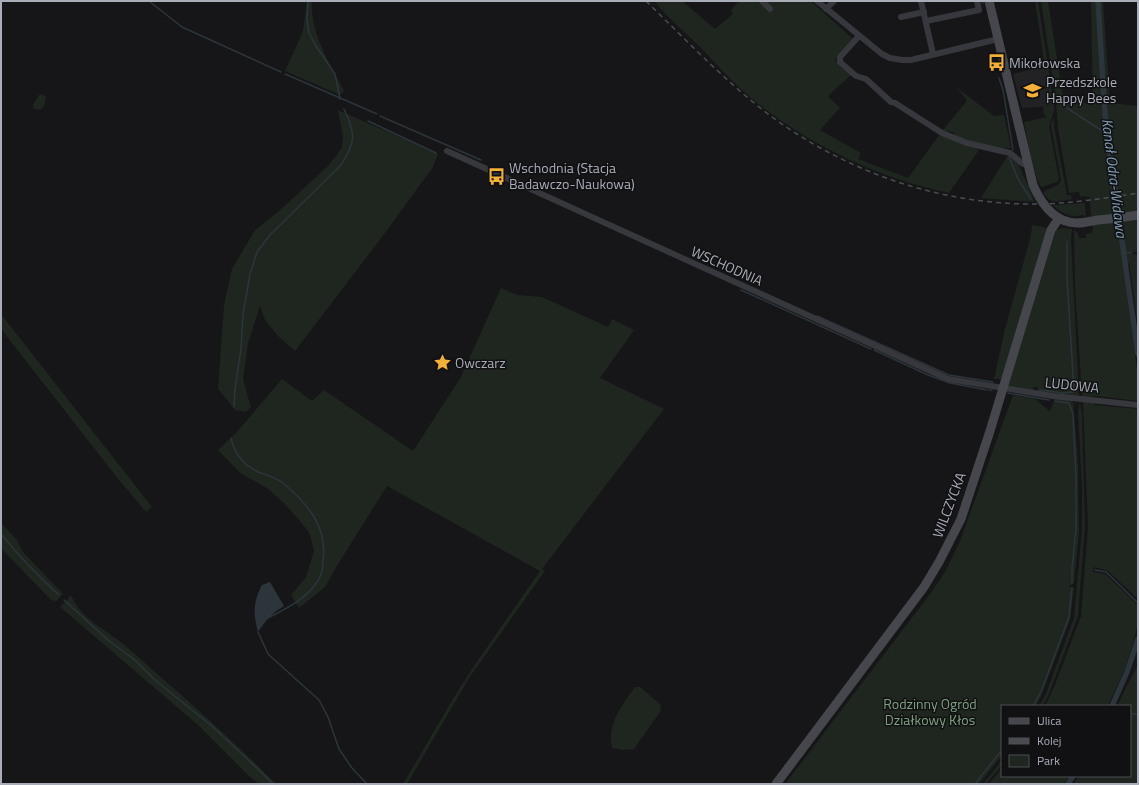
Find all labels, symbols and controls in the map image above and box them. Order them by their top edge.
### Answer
place label: Mikołowska [1009,52,1080,73]
bus stop icon: Mikołowska [986,53,1006,73]
place label: Przedszkole Happy Bees [1046,71,1117,108]
school or university icon: Przedszkole Happy Bees [1023,80,1043,100]
water label: Kanał Odra-Widawa [1096,117,1133,240]
place label: Wschodnia (Stacja Badawczo-Naukowa) [509,157,635,194]
bus stop icon: Wschodnia (Stacja Badawczo-Naukowa) [486,166,506,186]
street label: WSCHODNIA [688,240,767,291]
place label: Owczarz [455,352,506,373]
place icon: Owczarz [432,353,452,373]
street label: LUDOWA [1044,371,1101,398]
street label: WILCZYCKA [926,468,971,541]
park label: Rodzinny Ogród Działkowy Kłos [883,693,977,730]
legend [1001,705,1131,777]
text: Ulica [1037,711,1061,730]
text: Kolej [1037,731,1061,750]
text: Park [1037,751,1060,770]

